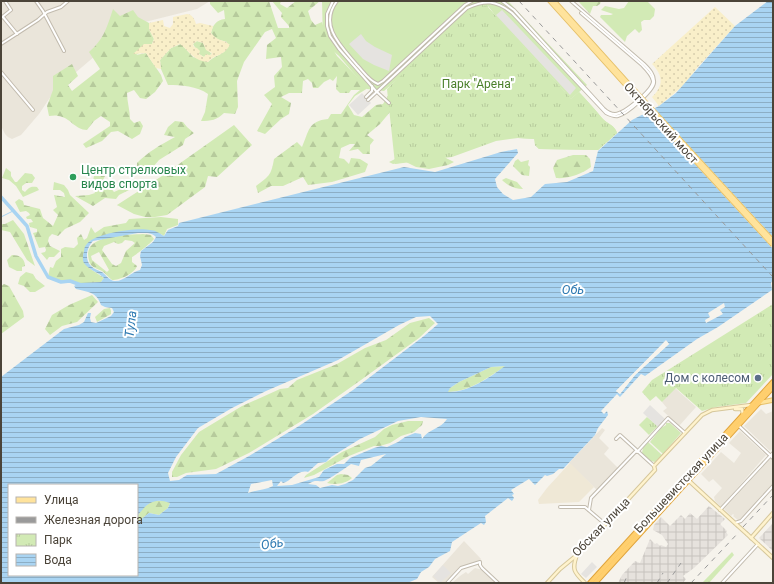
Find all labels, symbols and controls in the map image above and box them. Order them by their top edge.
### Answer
park label: Парк "Арена" [442,77,514,91]
street label: Октябрьский мост [621,80,701,167]
place label: Центр стрелковых видов спорта [81,163,186,191]
marker: Центр стрелковых видов спорта [68,172,78,182]
water label: Обь [562,282,584,297]
water label: Тула [122,310,139,338]
place label: Дом с колесом [665,371,750,385]
marker: Дом с колесом [753,373,763,383]
street label: Большевистская улица [631,430,731,536]
legend [8,484,138,576]
text: Улица [44,493,79,507]
street label: Обская улица [569,495,633,559]
text: Железная дорога [44,513,143,527]
text: Парк [44,533,73,547]
water label: Обь [260,534,285,553]
text: Вода [44,553,72,567]

